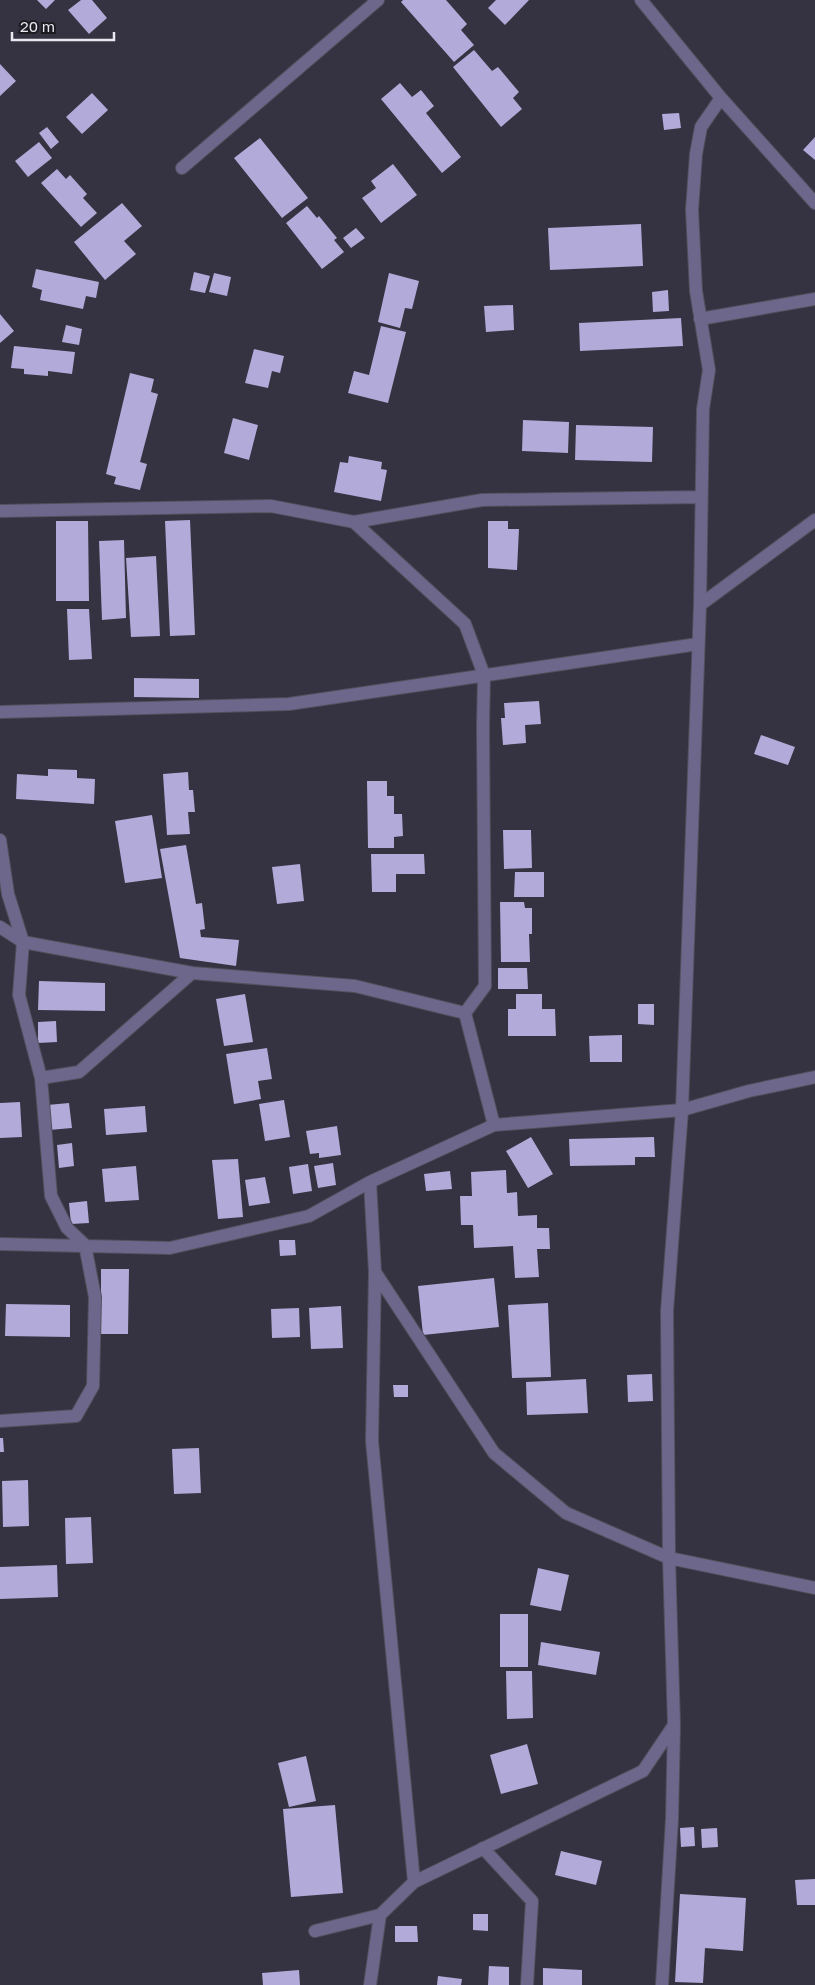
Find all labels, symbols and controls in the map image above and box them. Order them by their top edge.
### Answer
scale bar [12,10,115,42]
text: 20 m [20,17,55,35]

